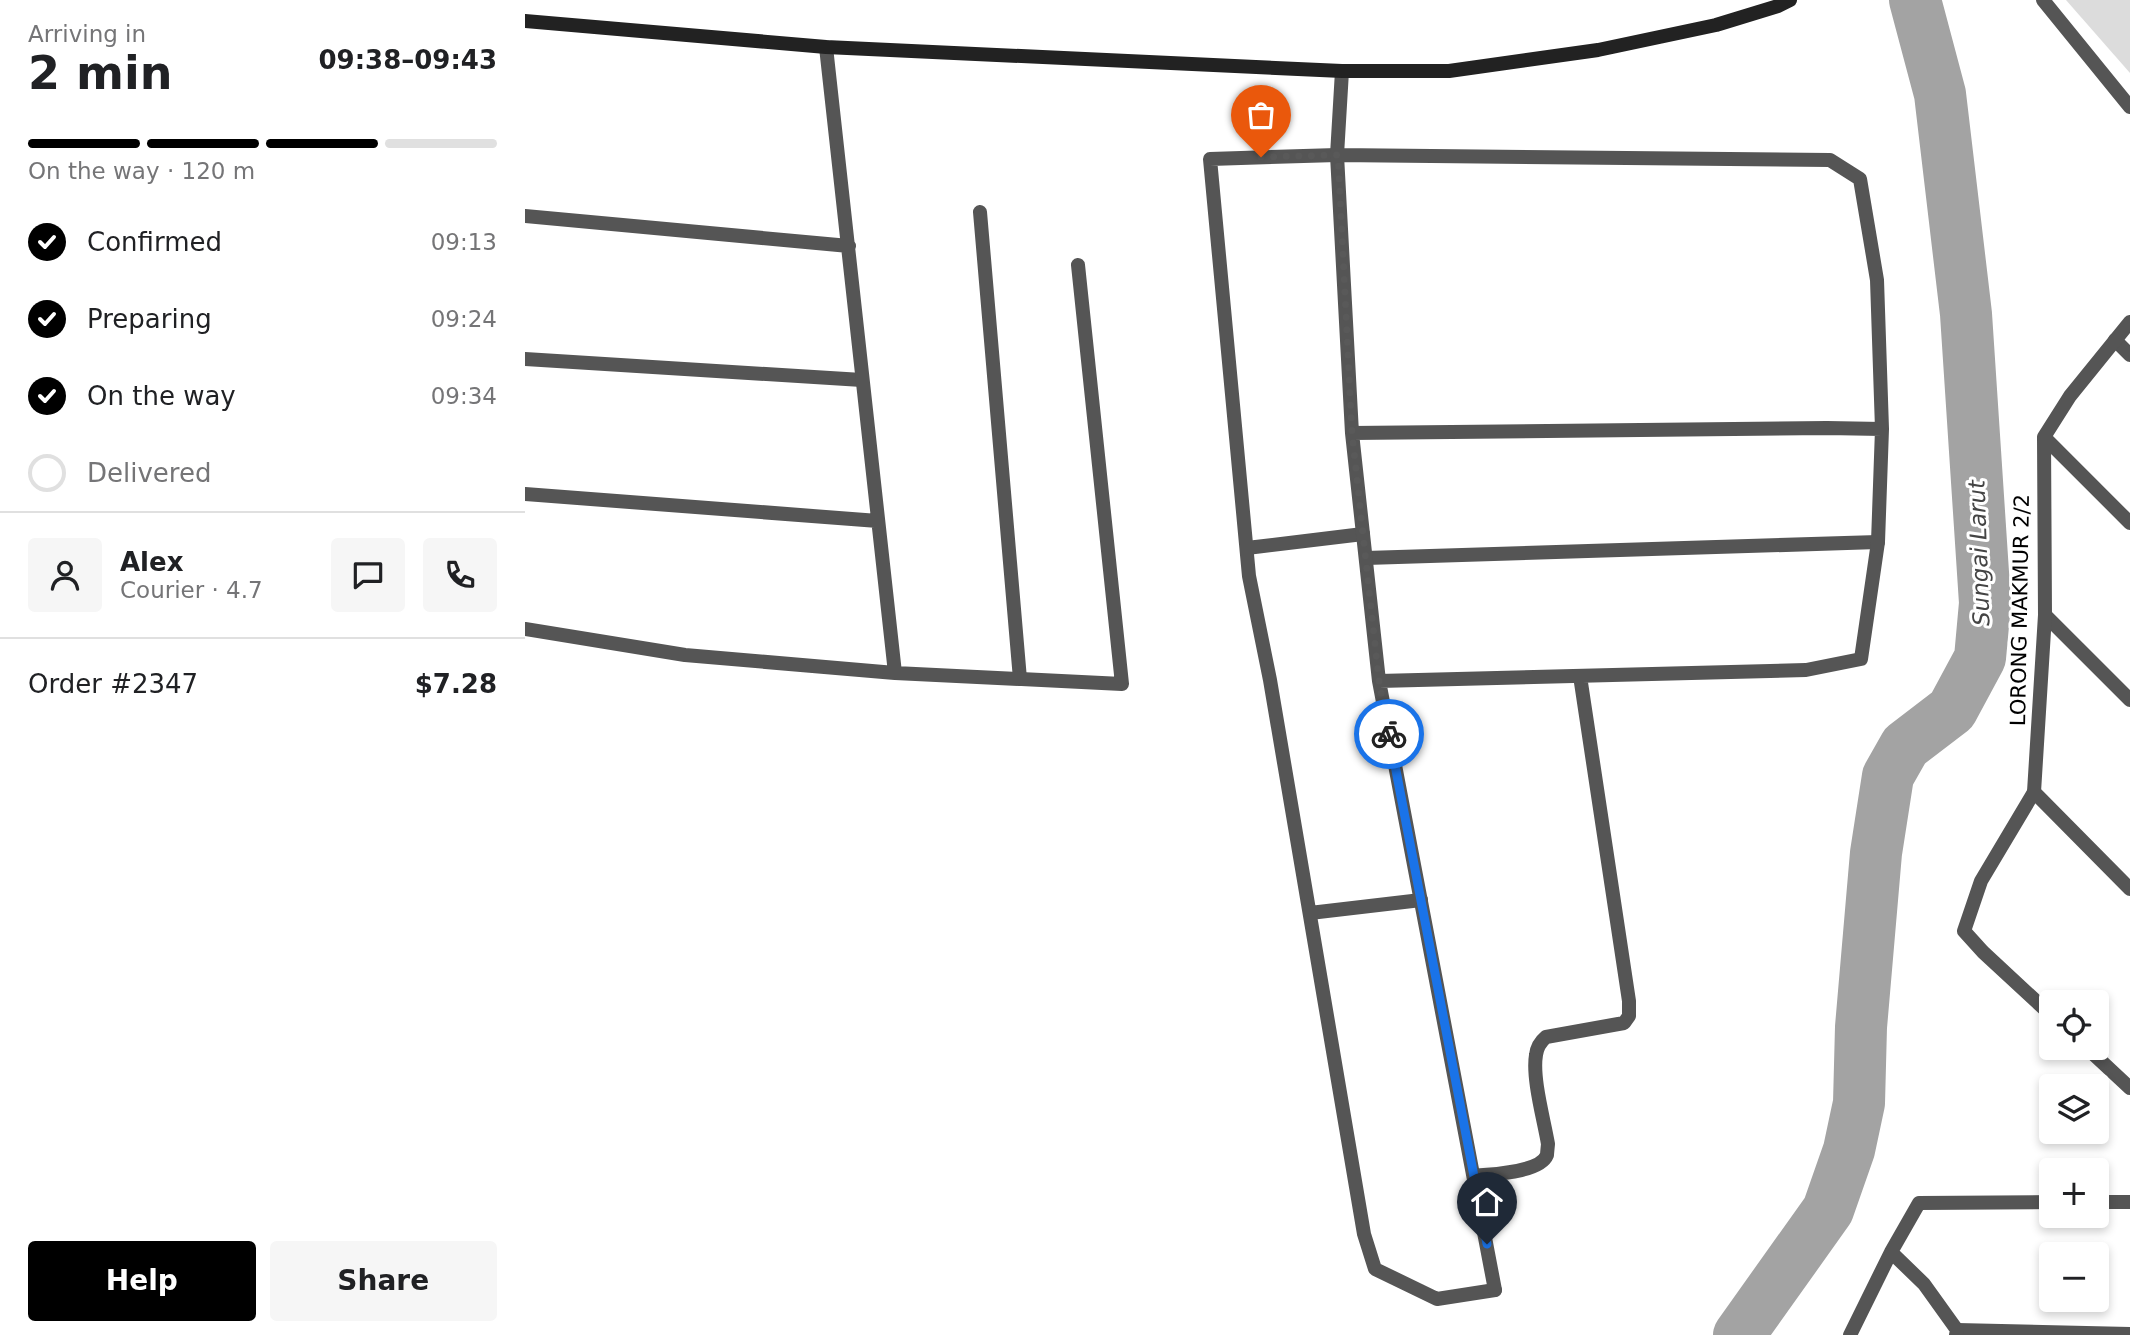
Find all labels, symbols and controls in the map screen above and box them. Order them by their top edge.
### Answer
text: Arriving in [28,21,146,47]
text: 09:38–09:43 [318,45,497,75]
text: 2 min [28,46,172,100]
pin [1231,85,1291,157]
icon: bag [1242,96,1280,134]
text: On the way · 120 m [28,158,255,184]
icon: check [28,223,66,261]
text: Confirmed [87,227,222,257]
text: 09:13 [431,229,497,255]
icon: check [28,300,66,338]
text: Preparing [87,304,212,334]
text: 09:24 [431,306,497,332]
icon: check [28,377,66,415]
text: On the way [87,381,236,411]
text: 09:34 [431,383,497,409]
text: Delivered [87,458,211,488]
water label: Sungai Larut [1963,479,1995,626]
street label: LORONG MAKMUR 2/2 [2006,494,2034,726]
button: person [28,538,102,612]
button: chat [331,538,405,612]
button: phone [423,538,497,612]
text: Alex [120,547,183,577]
text: Courier · 4.7 [120,577,263,603]
text: Order #2347 [28,669,198,699]
text: $7.28 [415,669,497,699]
courier [1354,699,1424,769]
icon: bike [1370,715,1408,753]
map controls [2039,990,2109,1312]
button: locate [2039,990,2109,1060]
button: layers [2039,1074,2109,1144]
button: + [2039,1158,2109,1228]
pin [1457,1172,1517,1244]
icon: home [1468,1183,1506,1221]
button: Help [28,1241,256,1321]
button: Share [270,1241,497,1321]
button: − [2039,1242,2109,1312]

